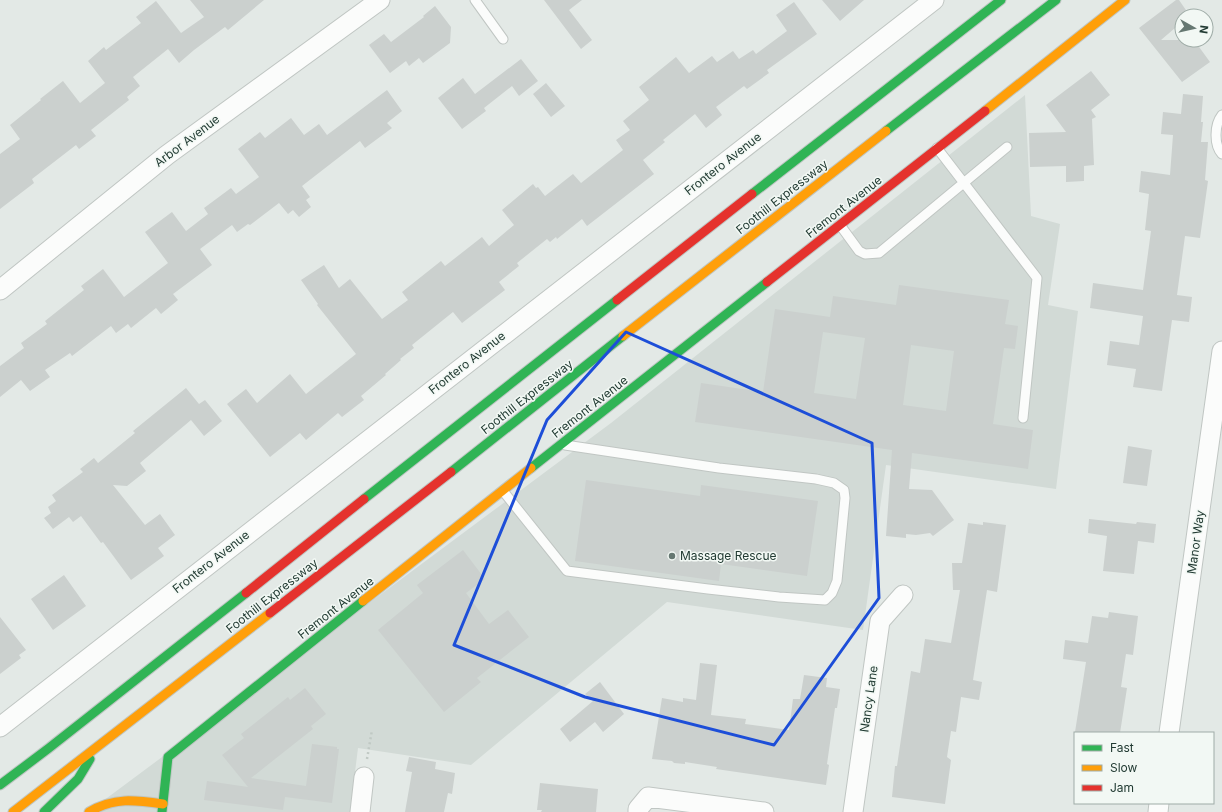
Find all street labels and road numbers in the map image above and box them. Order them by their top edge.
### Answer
street label: Arbor Avenue [151,111,222,170]
street label: Frontero Avenue [681,129,764,198]
street label: Foothill Expressway [733,156,831,237]
street label: Fremont Avenue [803,172,885,241]
street label: Frontero Avenue [425,328,508,397]
street label: Foothill Expressway [478,356,576,437]
street label: Fremont Avenue [549,372,631,441]
street label: Manor Way [1184,509,1207,575]
street label: Frontero Avenue [169,527,252,596]
street label: Foothill Expressway [223,555,321,636]
street label: Fremont Avenue [295,573,377,642]
street label: Nancy Lane [856,665,881,733]

